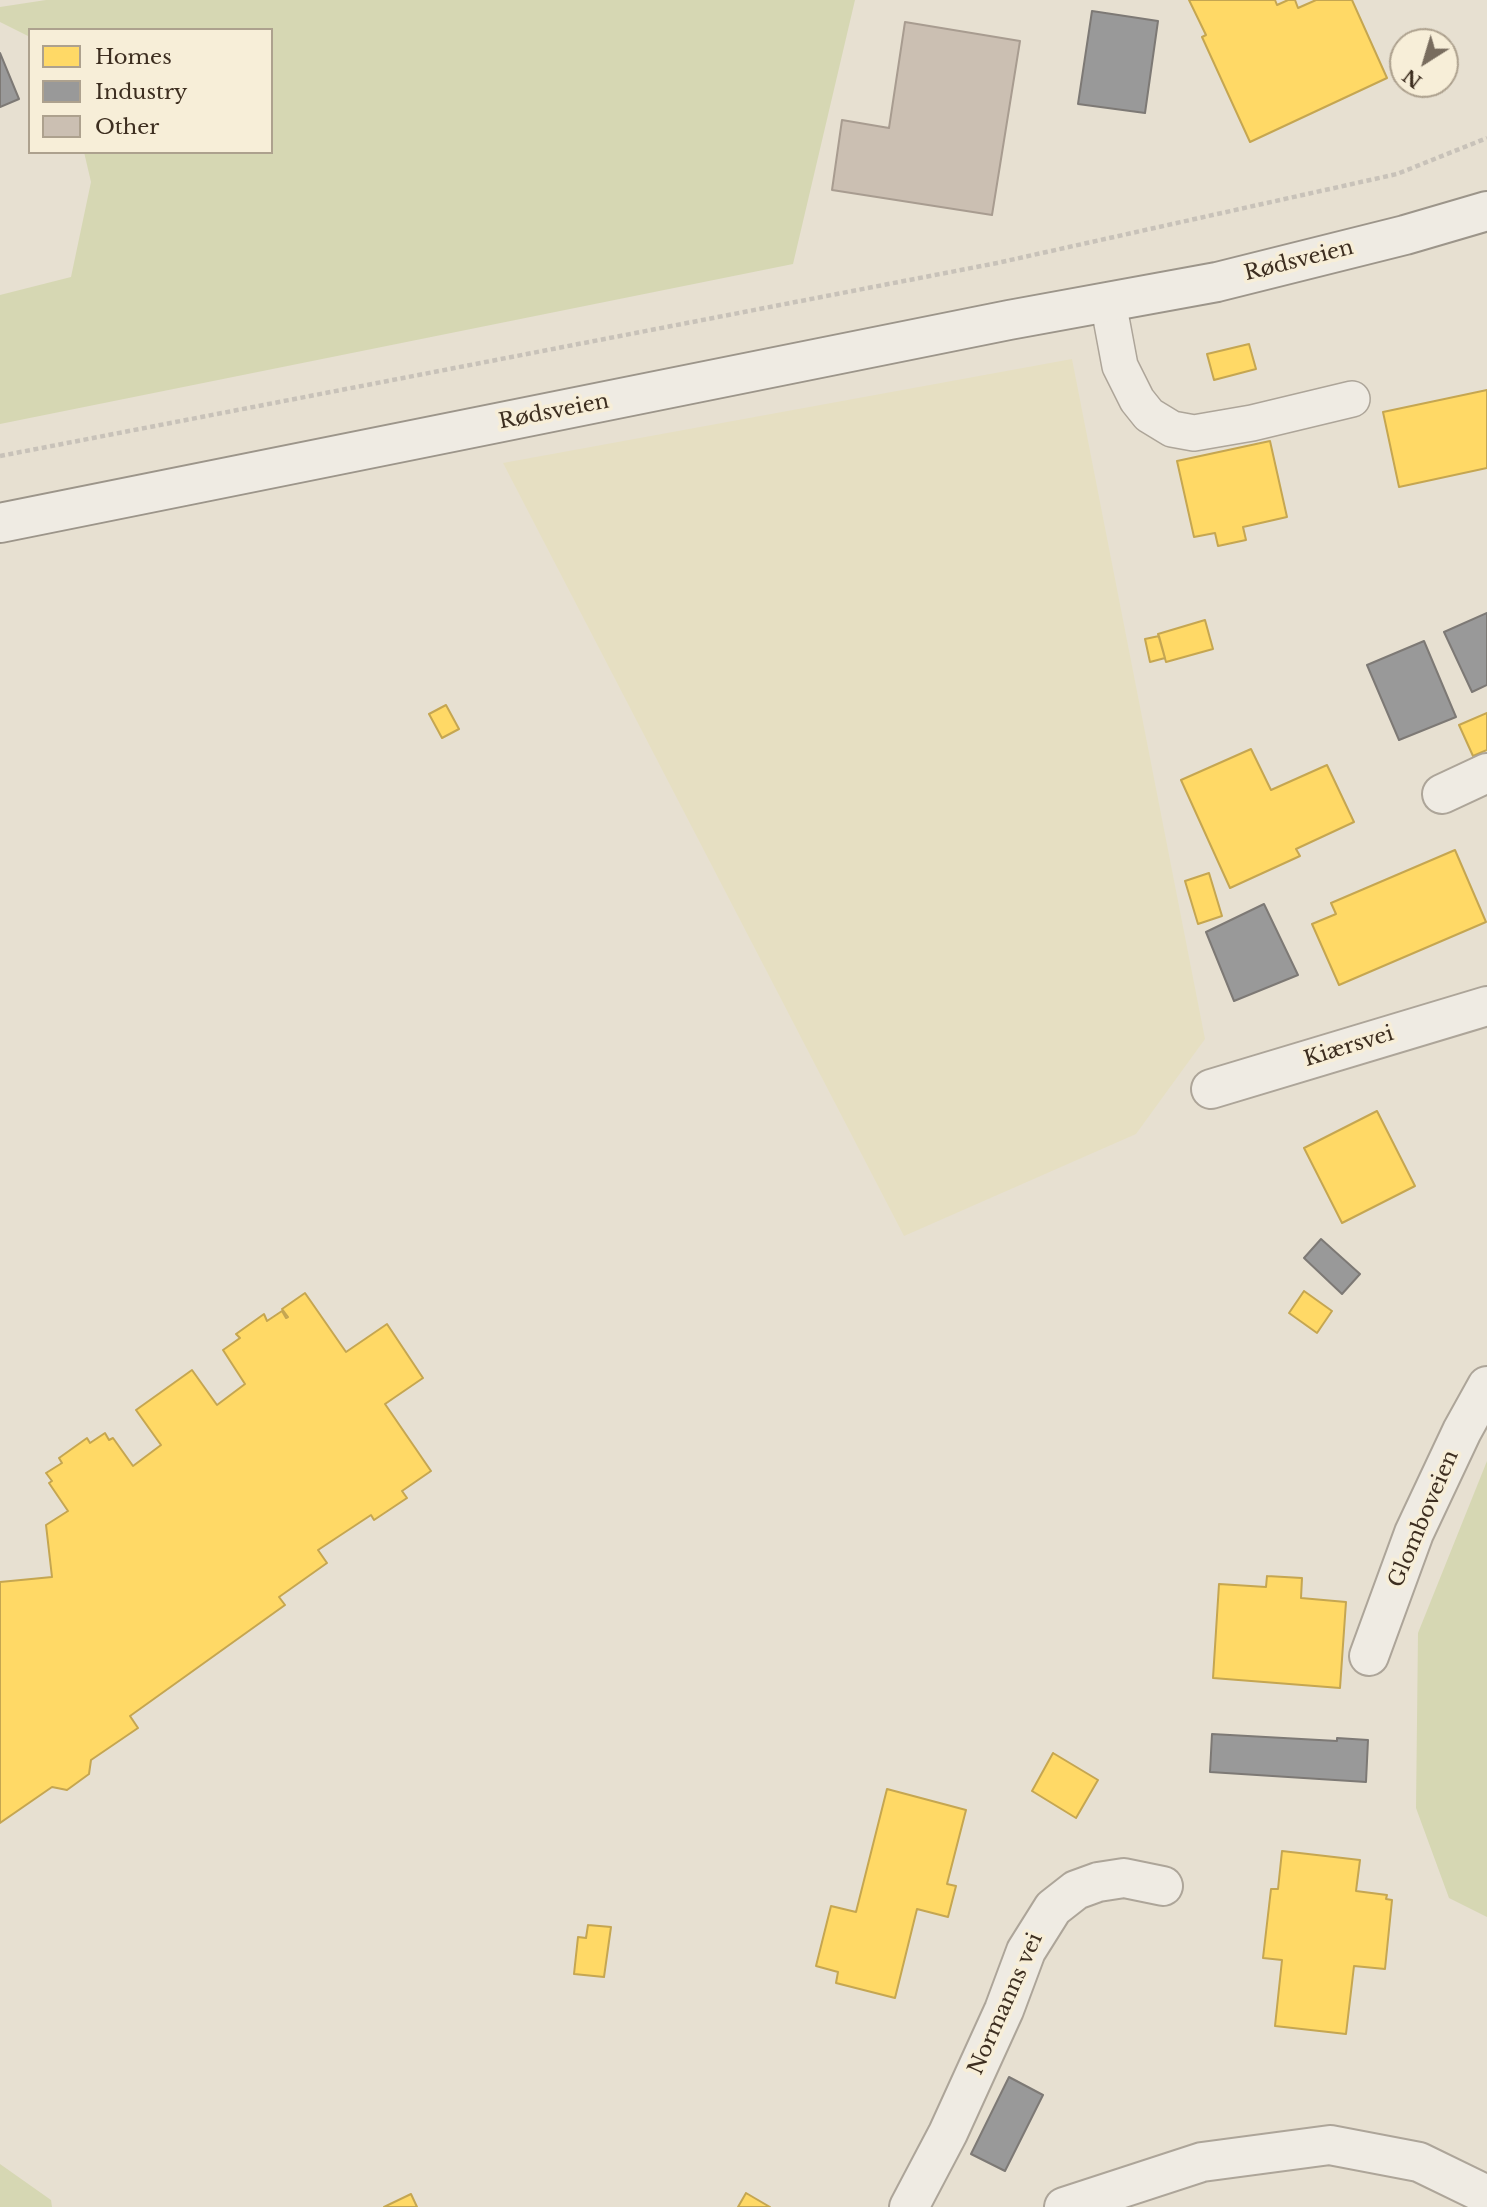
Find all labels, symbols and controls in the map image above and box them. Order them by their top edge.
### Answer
legend [28,28,273,154]
north arrow [1389,28,1459,98]
text: Homes [95,44,172,70]
text: N [1398,64,1426,93]
text: Industry [95,79,187,105]
text: Other [95,114,159,140]
street label: Rødsveien [1242,235,1356,287]
street label: Rødsveien [497,389,611,435]
street label: Kiærsvei [1301,1021,1397,1073]
street label: Glomboveien [1384,1447,1464,1591]
street label: Normanns vei [964,1929,1048,2079]

